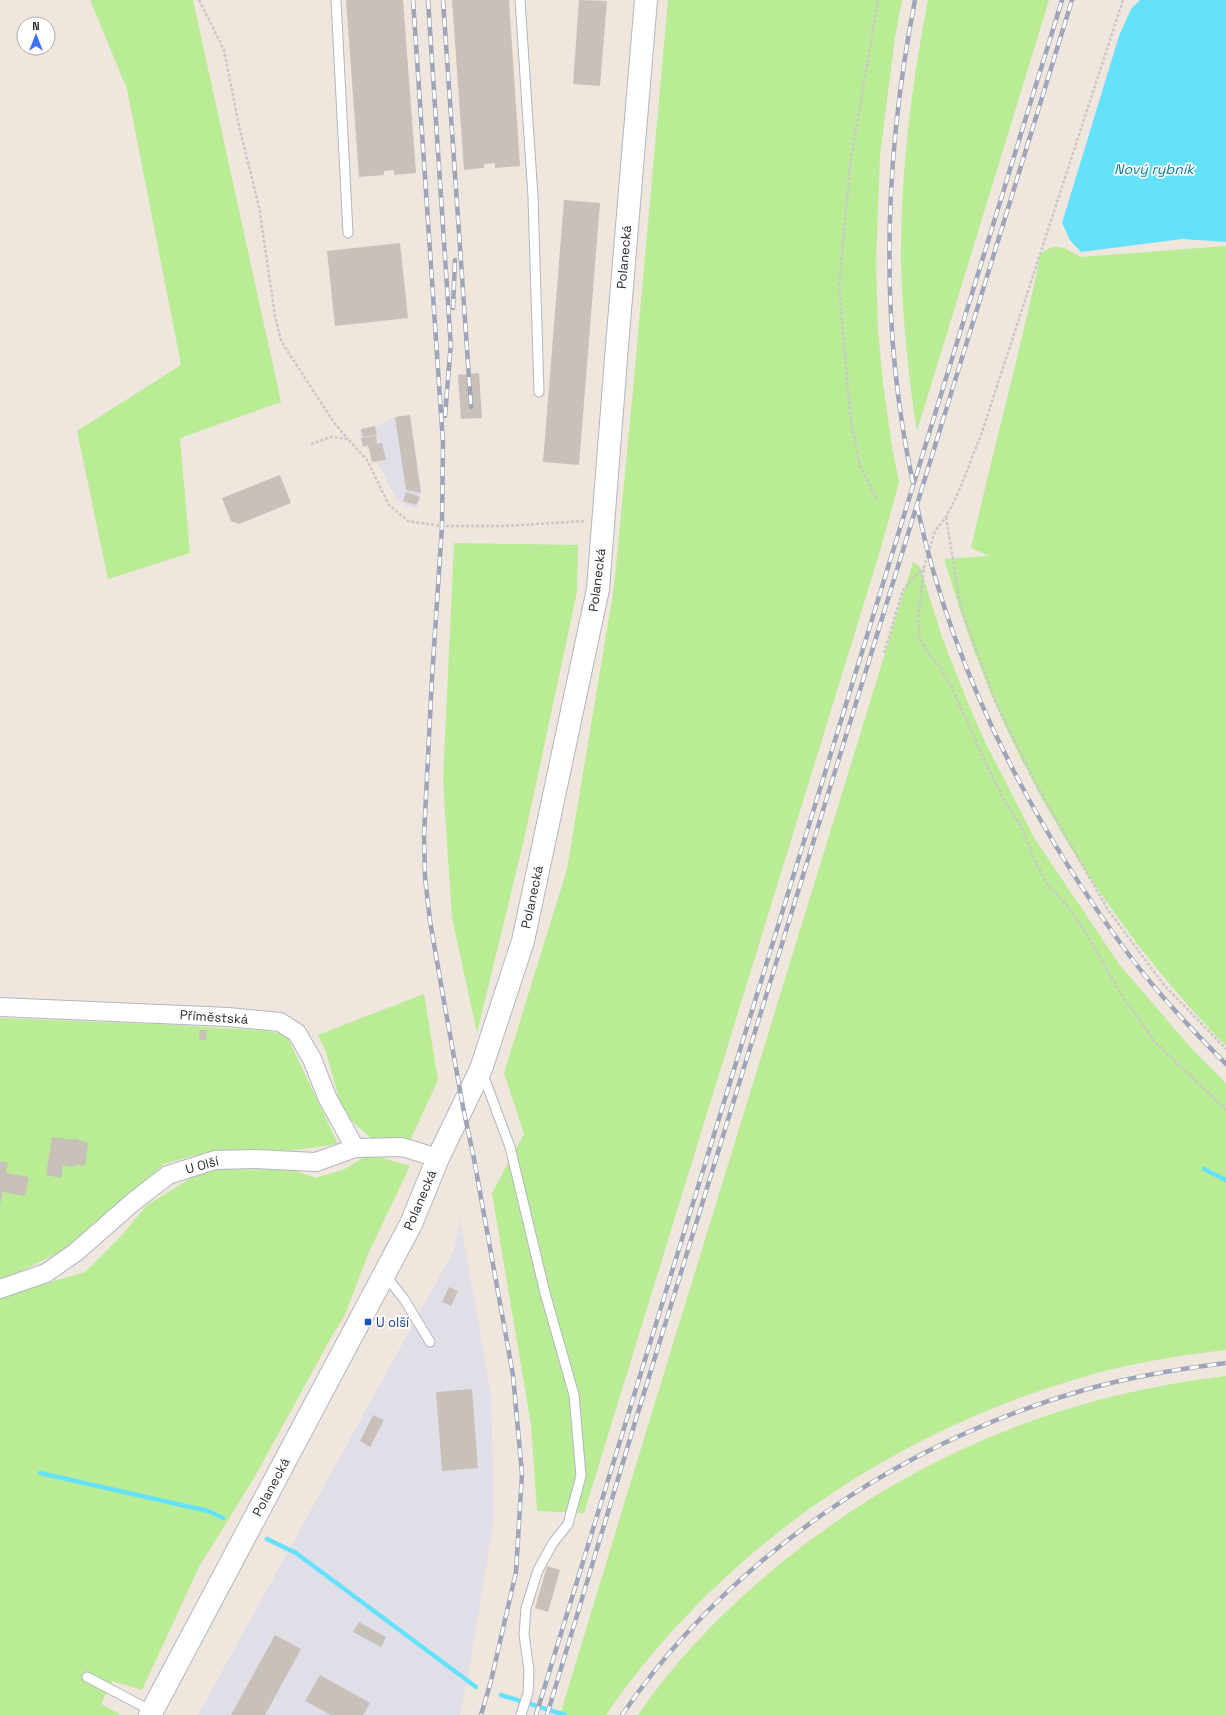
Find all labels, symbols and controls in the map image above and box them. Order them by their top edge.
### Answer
north arrow [16,16,56,56]
text: N [32,19,40,33]
water label: Nový rybník [1114,160,1195,178]
street label: Polanecká [613,224,635,290]
street label: Polanecká [585,547,609,613]
street label: Polanecká [517,863,547,930]
street label: Příměstská [179,1006,249,1028]
street label: U Olší [183,1152,221,1178]
street label: Polanecká [400,1167,441,1233]
place label: U olší [376,1314,410,1331]
marker: U olší [363,1317,373,1327]
street label: Polanecká [248,1454,294,1519]

